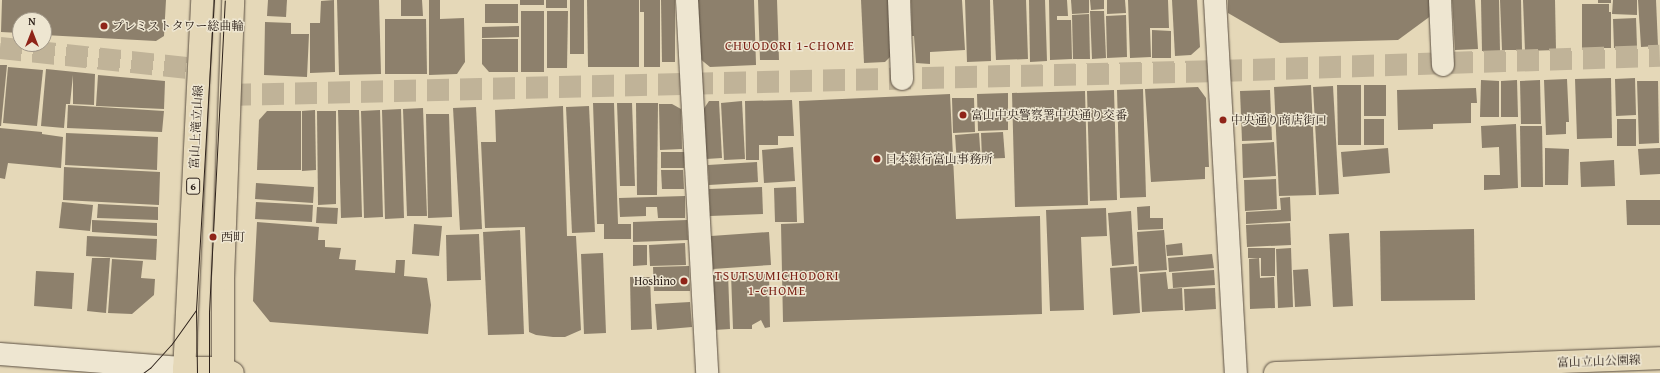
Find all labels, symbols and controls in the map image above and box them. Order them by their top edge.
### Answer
north arrow [12,12,52,52]
text: N [28,13,36,29]
place label: プレミストタワー総曲輪 [112,19,244,33]
marker: プレミストタワー総曲輪 [99,21,109,31]
district label: CHUODORI 1-CHOME [725,38,855,54]
street label: 富山上滝立山線 [187,85,205,169]
place label: 富山中央警察署中央通り交番 [971,108,1127,122]
marker: 富山中央警察署中央通り交番 [958,110,968,120]
place label: 中央通り商店街口 [1231,113,1327,127]
marker: 中央通り商店街口 [1218,115,1228,125]
place label: 日本銀行富山事務所 [885,152,993,166]
marker: 日本銀行富山事務所 [872,154,882,164]
road number: 6 [186,177,200,195]
place label: 西町 [221,230,245,244]
marker: 西町 [208,232,218,242]
district label: TSUTSUMICHODORI 1-CHOME [715,269,839,300]
place label: Hoshino [634,274,676,288]
marker: Hoshino [679,276,689,286]
street label: 富山立山公園線 [1557,352,1641,370]

